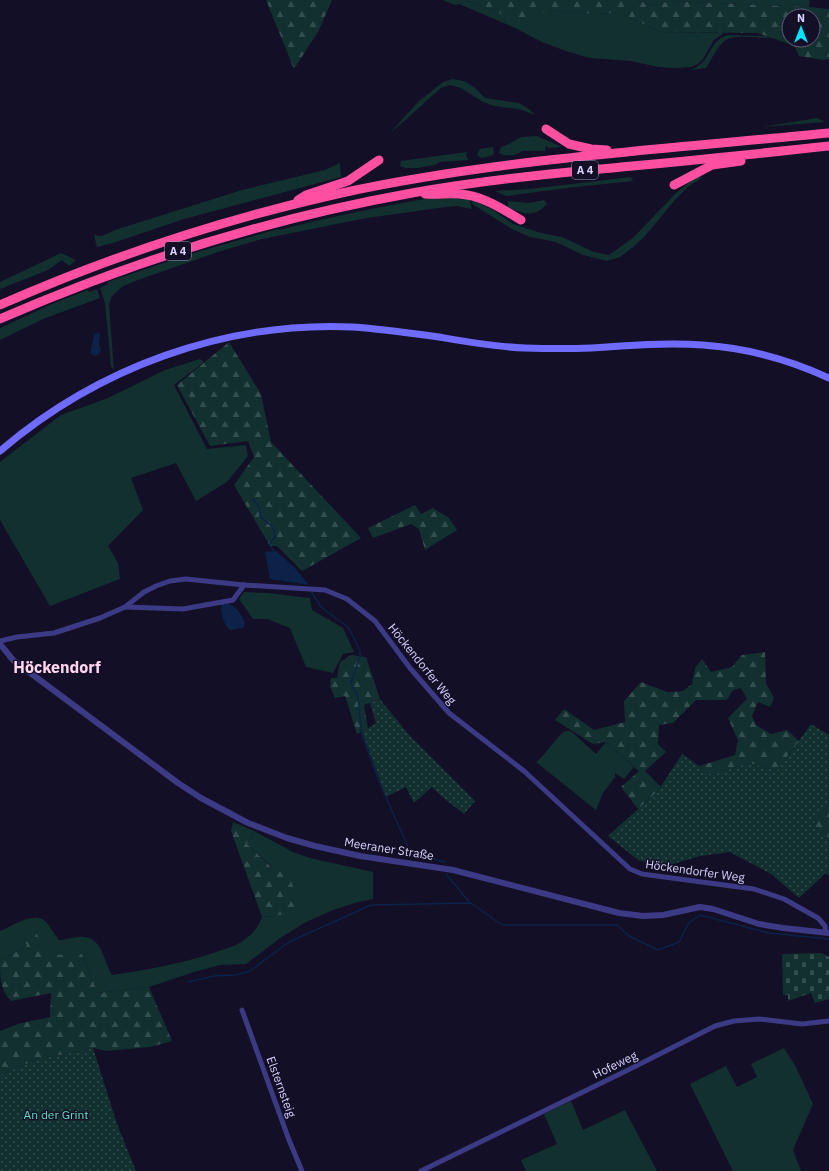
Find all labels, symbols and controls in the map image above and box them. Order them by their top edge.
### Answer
north arrow [781,8,821,48]
text: N [797,11,805,25]
road number: A 4 [572,161,598,179]
road number: A 4 [165,242,191,260]
street label: Höckendorfer Weg [385,620,460,708]
district label: Höckendorf [13,657,101,677]
street label: Meeraner Straße [343,834,435,863]
street label: Höckendorfer Weg [645,856,746,885]
street label: Hofeweg [590,1047,640,1082]
street label: Elsternsteig [264,1054,300,1120]
park label: An der Grint [24,1107,88,1122]

